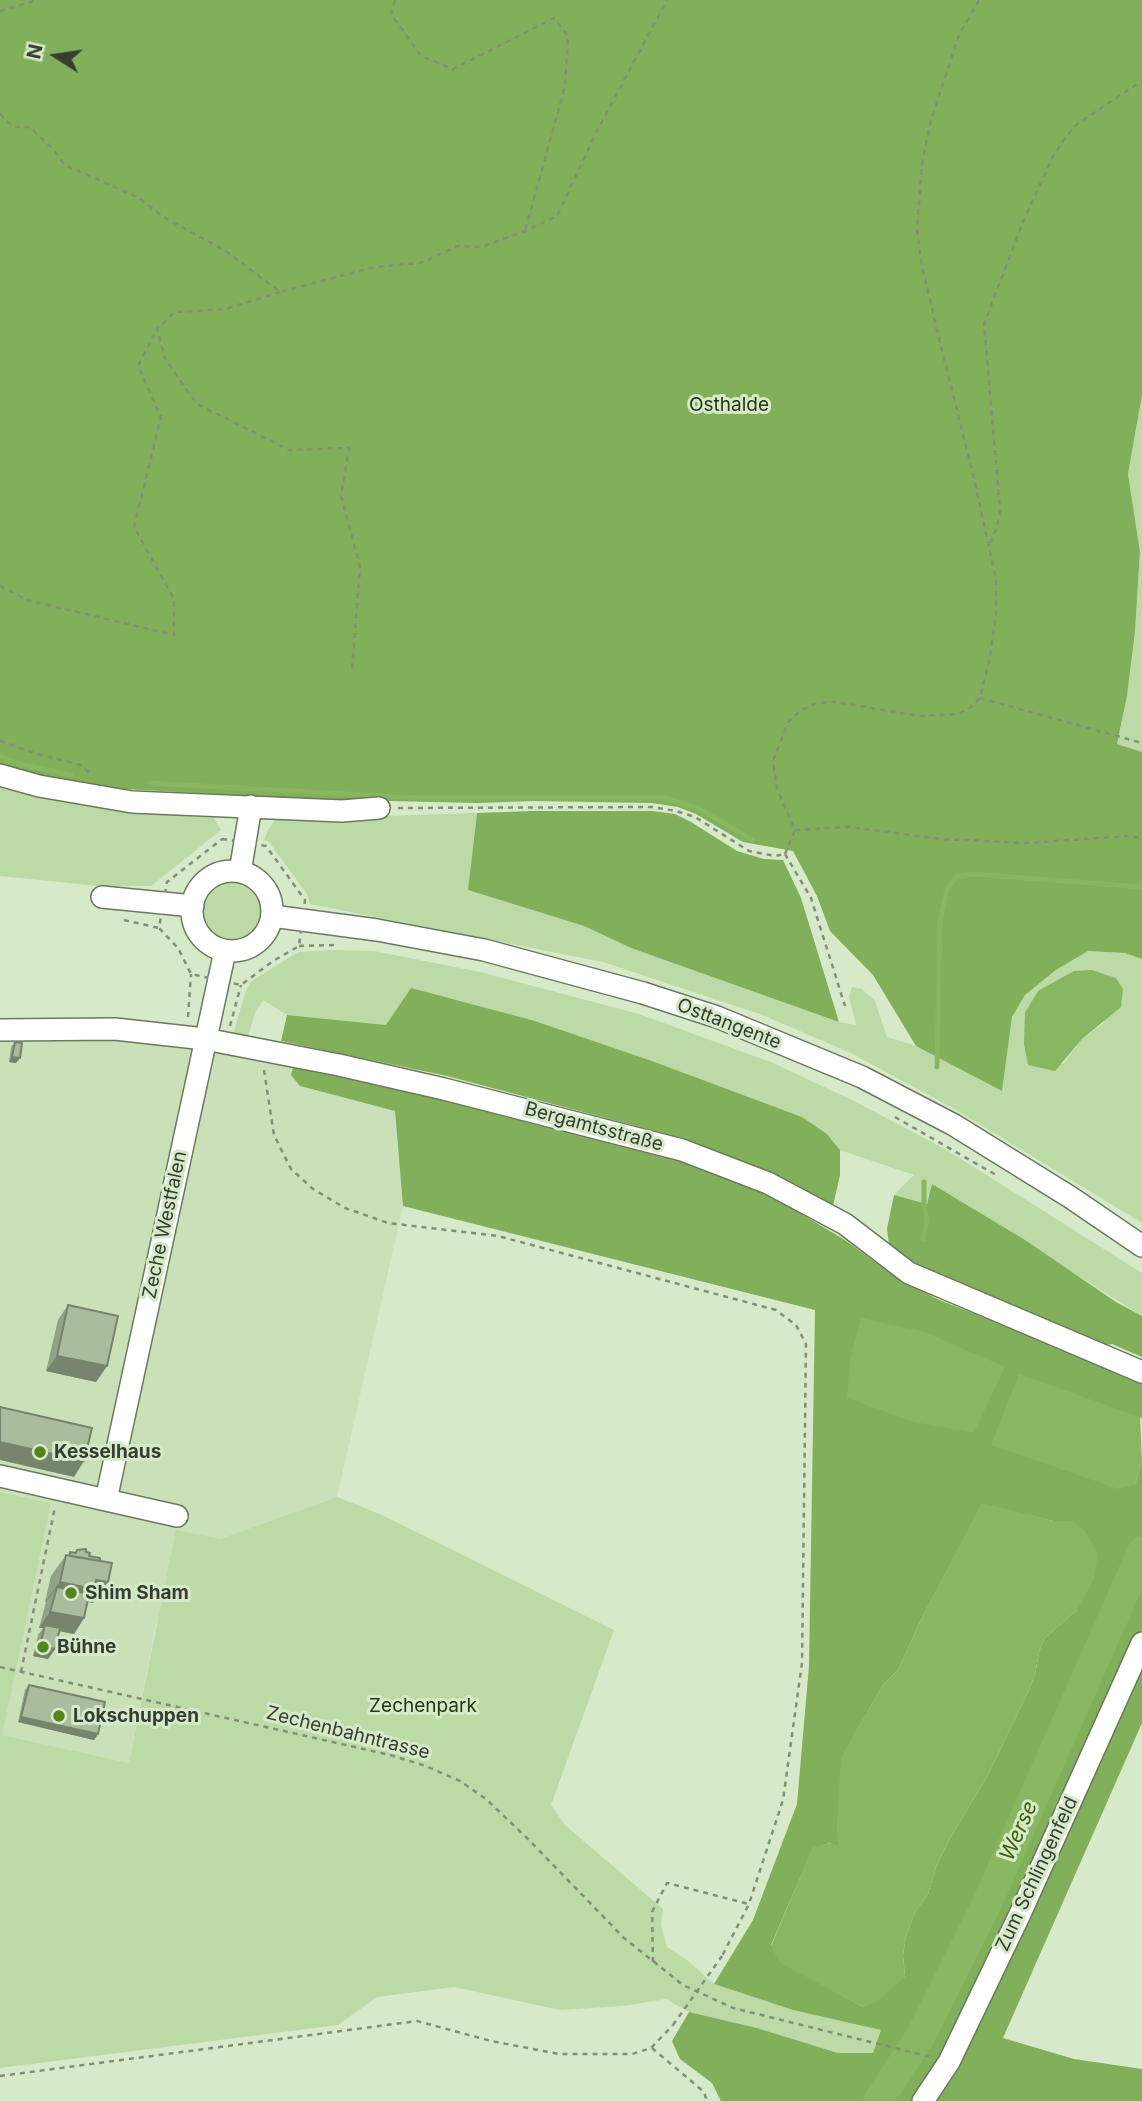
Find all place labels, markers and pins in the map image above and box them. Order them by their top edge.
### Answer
place label: Kesselhaus [54,1441,161,1463]
marker: Kesselhaus [32,1444,48,1460]
place label: Shim Sham [85,1582,189,1604]
marker: Shim Sham [63,1585,79,1601]
place label: Bühne [57,1636,116,1658]
marker: Bühne [35,1639,51,1655]
place label: Lokschuppen [73,1705,199,1727]
marker: Lokschuppen [51,1708,67,1724]

